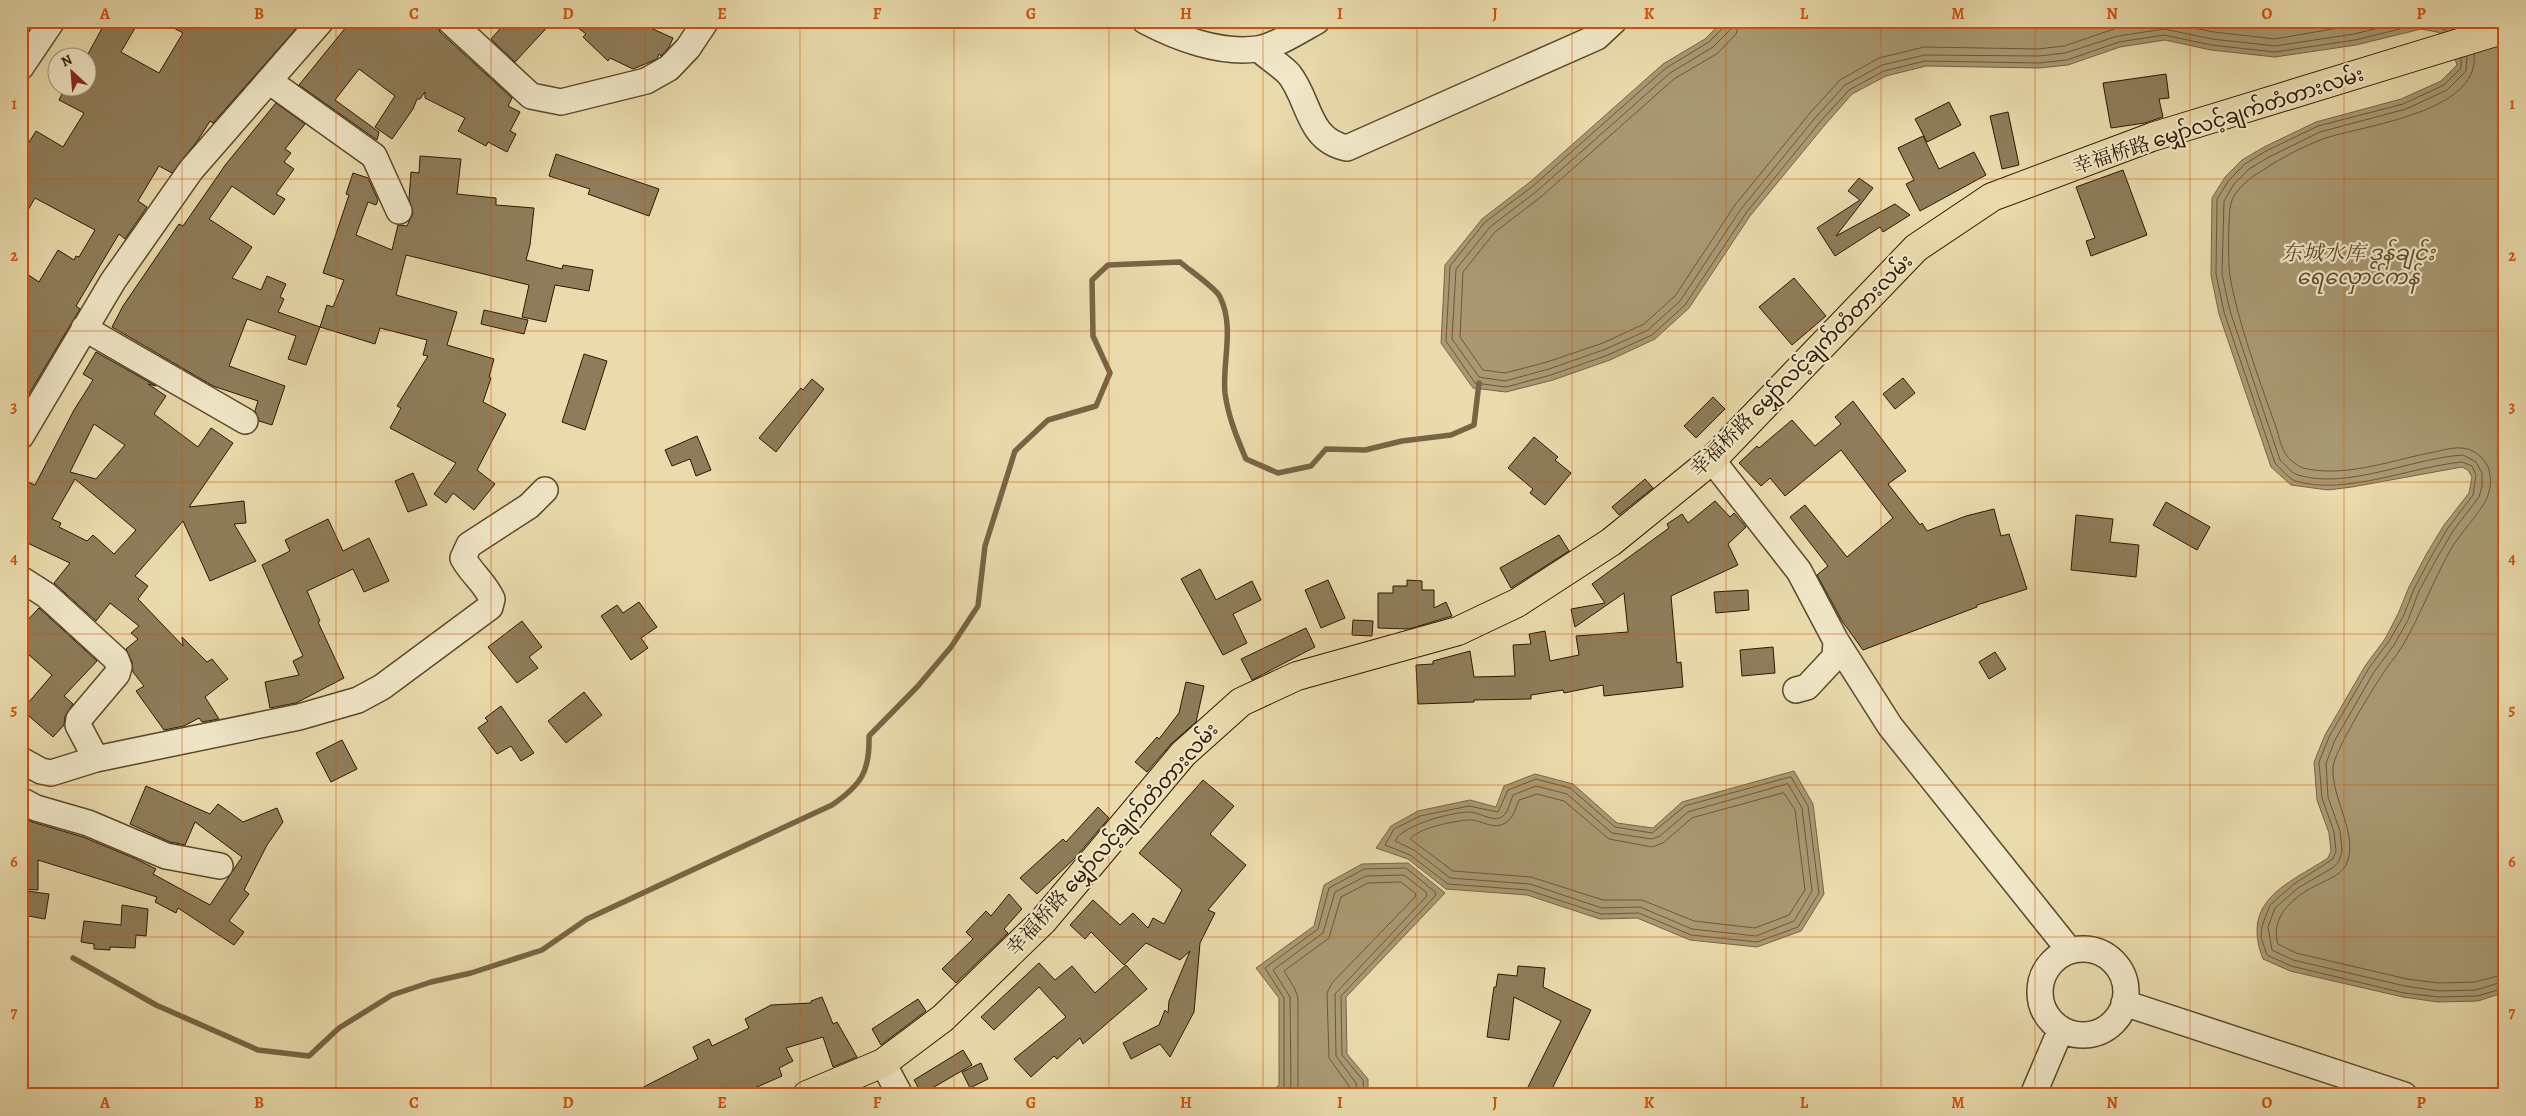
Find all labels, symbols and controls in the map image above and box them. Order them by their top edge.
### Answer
text: A [99,3,111,25]
text: B [254,3,264,25]
text: C [409,3,419,25]
text: D [562,3,574,25]
text: E [717,3,727,25]
text: F [873,3,882,25]
text: G [1026,3,1036,25]
text: H [1180,3,1192,25]
text: I [1337,3,1343,25]
text: J [1492,3,1498,25]
text: K [1644,3,1655,25]
text: L [1800,3,1809,25]
text: M [1951,3,1965,25]
text: N [2106,3,2118,25]
text: O [2262,3,2273,25]
text: P [2416,3,2426,25]
north arrow [48,48,98,98]
text: N [58,50,75,72]
street label: 幸福桥路 မျှော်လင့်ချက်တံတားလမ်း [2069,60,2368,183]
text: 1 [11,93,17,115]
text: 1 [2509,93,2515,115]
water label: 东城水库 ဒွန်ချင်း ရေလှောင်ကန် [2281,238,2436,294]
text: 2 [10,245,18,267]
text: 2 [2508,245,2516,267]
street label: 幸福桥路 မျှော်လင့်ချက်တံတားလမ်း [1683,247,1921,485]
text: 3 [11,396,18,418]
text: 3 [2509,396,2516,418]
text: 4 [10,548,18,570]
text: 4 [2508,548,2516,570]
text: 5 [11,699,18,721]
text: 5 [2509,699,2516,721]
street label: 幸福桥路 မျှော်လင့်ချက်တံတားလမ်း [1000,716,1227,964]
text: 6 [10,851,18,873]
text: 6 [2508,851,2516,873]
text: 7 [11,1002,18,1024]
text: 7 [2509,1002,2516,1024]
text: A [99,1092,111,1114]
text: B [254,1092,264,1114]
text: C [409,1092,419,1114]
text: D [562,1092,574,1114]
text: E [717,1092,727,1114]
text: F [873,1092,882,1114]
text: G [1026,1092,1036,1114]
text: H [1180,1092,1192,1114]
text: I [1337,1092,1343,1114]
text: J [1492,1092,1498,1114]
text: K [1644,1092,1655,1114]
text: L [1800,1092,1809,1114]
text: M [1951,1092,1965,1114]
text: N [2106,1092,2118,1114]
text: O [2262,1092,2273,1114]
text: P [2416,1092,2426,1114]

